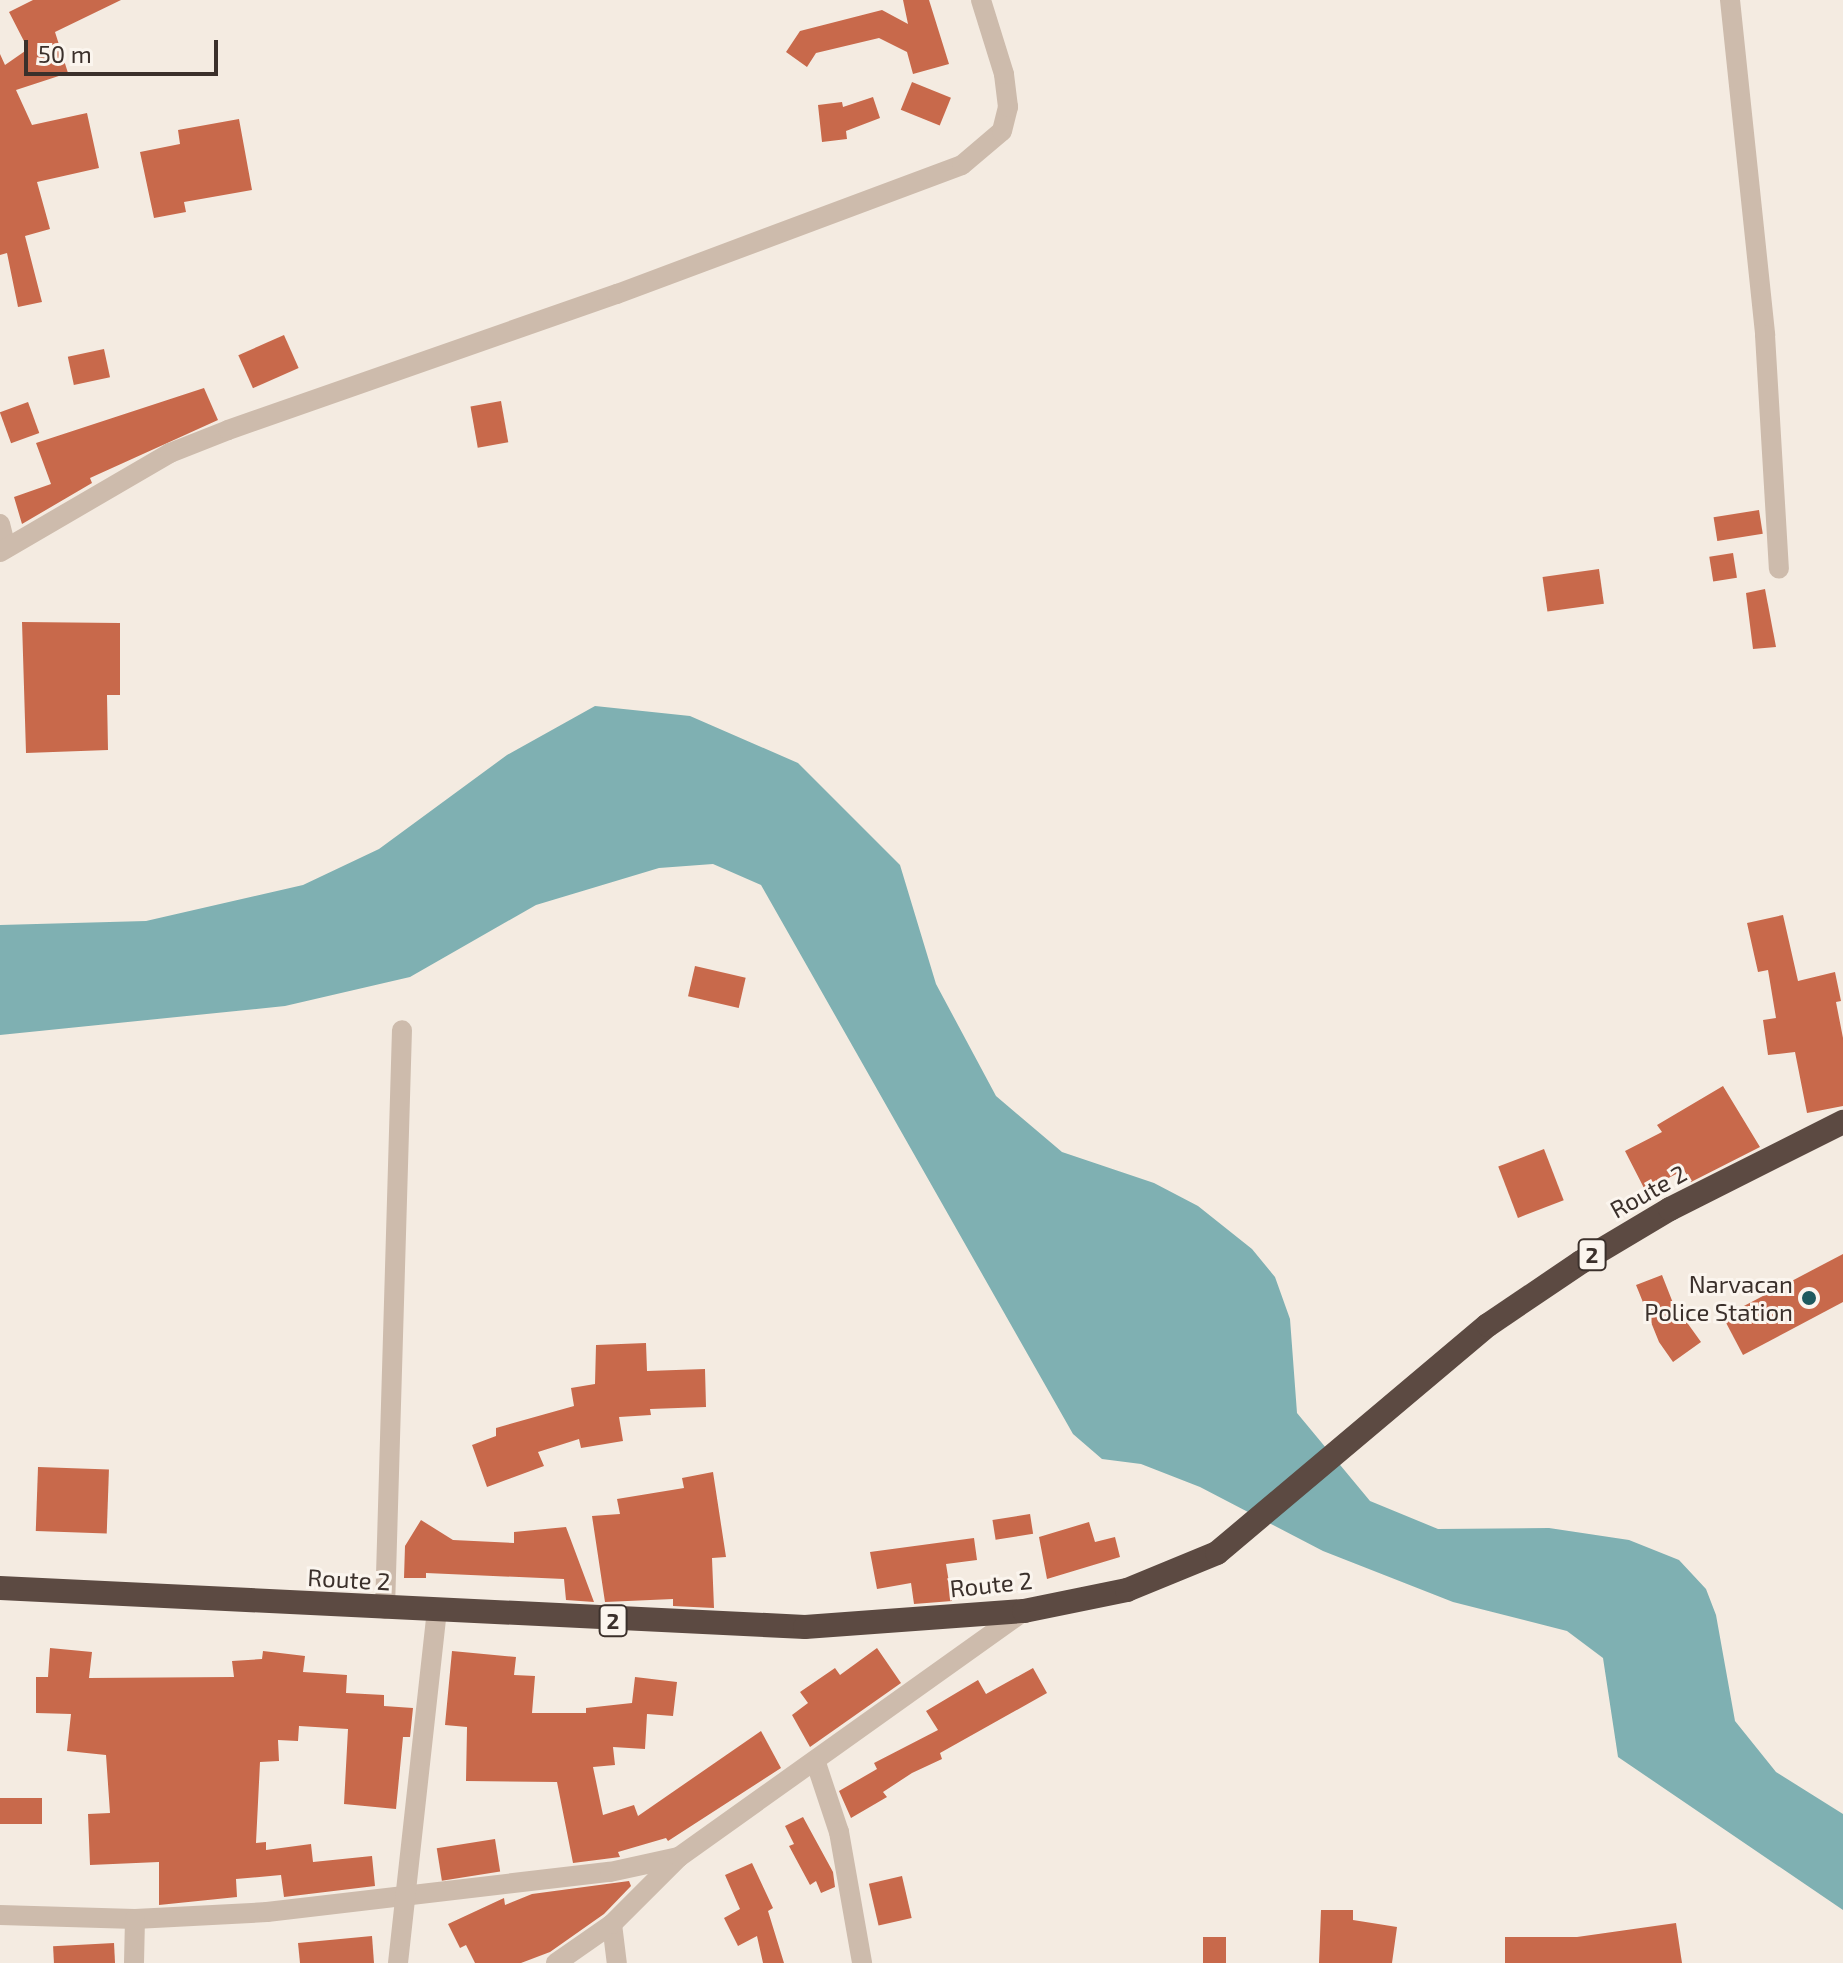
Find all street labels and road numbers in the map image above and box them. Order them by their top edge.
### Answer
street label: Route 2 [1605,1158,1691,1224]
road number: 2 [1576,1237,1608,1273]
street label: Route 2 [307,1562,391,1596]
street label: Route 2 [948,1565,1034,1603]
road number: 2 [597,1603,629,1639]

